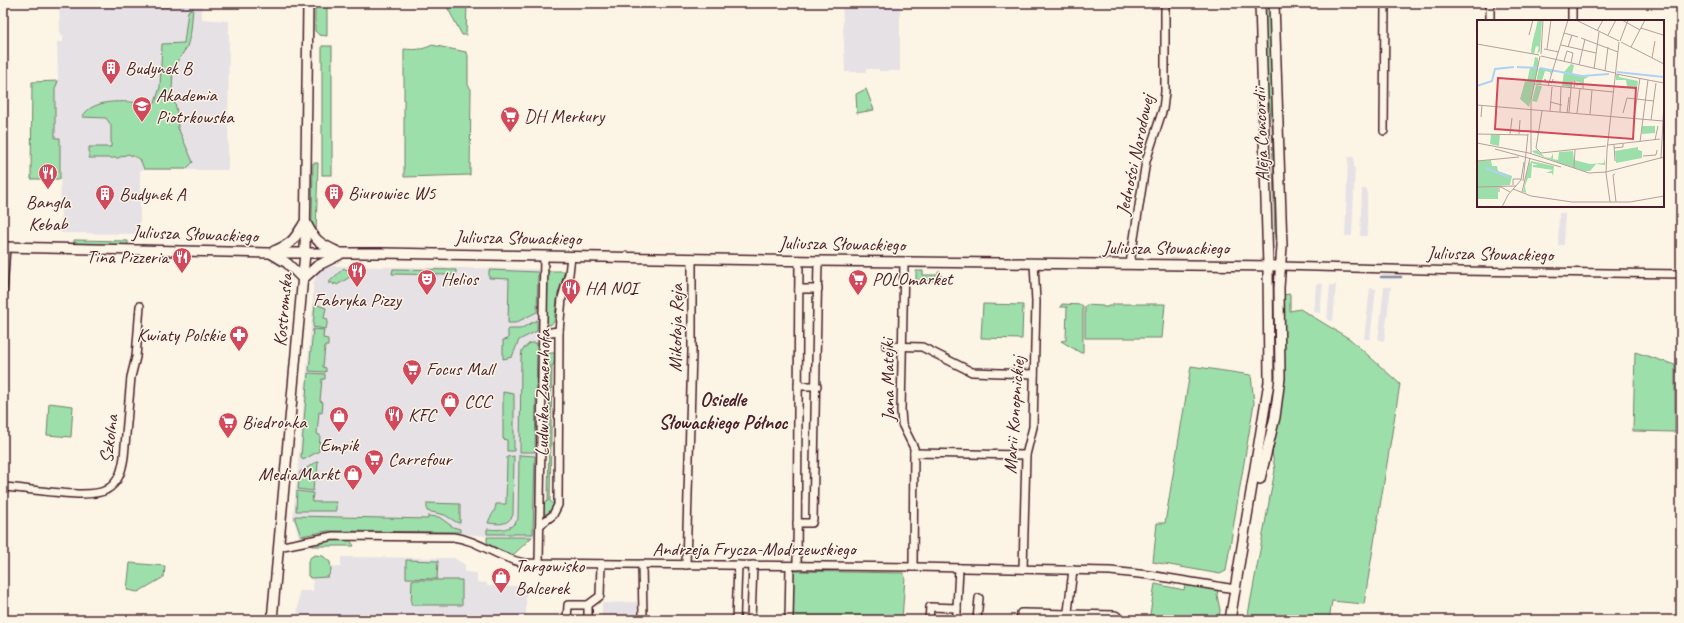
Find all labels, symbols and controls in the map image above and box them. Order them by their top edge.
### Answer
inset map [1477,20,1664,207]
place label: Budynek B [125,56,193,80]
building icon: Budynek B [100,57,122,85]
place label: Akademia Piotrkowska [156,83,235,129]
street label: Aleja Concordii [1247,85,1275,182]
street label: Jedności Narodowej [1110,90,1160,218]
school or university icon: Akademia Piotrkowska [131,95,153,123]
place label: DH Merkury [524,104,606,128]
supermarket icon: DH Merkury [499,105,521,133]
restaurant icon: Bangla Kebab [37,162,59,190]
place label: Biurowiec W5 [348,181,437,205]
place label: Budynek A [119,182,187,206]
building icon: Biurowiec W5 [323,182,345,210]
building icon: Budynek A [94,183,116,211]
place label: Bangla Kebab [26,190,72,236]
street label: Juliusza Słowackiego [131,220,261,248]
street label: Juliusza Słowackiego [454,225,584,251]
street label: Juliusza Słowackiego [778,231,908,257]
street label: Juliusza Słowackiego [1102,236,1231,260]
street label: Juliusza Słowackiego [1426,241,1556,267]
place label: Tina Pizzeria [86,245,170,269]
restaurant icon: Tina Pizzeria [171,246,193,274]
restaurant icon: Fabryka Pizzy [346,260,368,288]
place label: Helios [441,267,480,291]
place label: POLOmarket [872,267,954,291]
theatre icon: Helios [416,268,438,296]
supermarket icon: POLOmarket [847,268,869,296]
street label: Kostromska [268,270,298,348]
place label: HA NOI [585,276,642,300]
restaurant icon: HA NOI [560,277,582,305]
street label: Mikołaja Reja [663,282,689,372]
place label: Fabryka Pizzy [313,288,402,312]
place label: Kwiaty Polskie [136,323,227,347]
pharmacy icon: Kwiaty Polskie [228,324,250,352]
street label: Ludwika Zamenhofa [530,328,556,457]
street label: Jana Matejki [875,336,901,423]
street label: Marii Konopnickiej [998,353,1030,475]
place label: Focus Mall [426,357,497,381]
supermarket icon: Focus Mall [401,358,423,386]
district label: Osiedle Słowackiego Północ [658,387,788,435]
place label: CCC [464,389,494,413]
shop icon: CCC [439,390,461,418]
place label: KFC [408,403,439,427]
restaurant icon: KFC [383,404,405,432]
shop icon: Empik [328,405,350,433]
place label: Biedronka [242,410,308,434]
supermarket icon: Biedronka [217,411,239,439]
street label: Szkolna [94,412,124,465]
place label: Empik [320,433,360,457]
place label: Carrefour [388,447,453,471]
supermarket icon: Carrefour [363,448,385,476]
place label: MediaMarkt [258,462,341,486]
shop icon: MediaMarkt [342,463,364,491]
street label: Andrzeja Frycza-Modrzewskiego [653,537,858,561]
place label: Targowisko Balcerek [515,554,585,600]
shop icon: Targowisko Balcerek [490,566,512,594]

